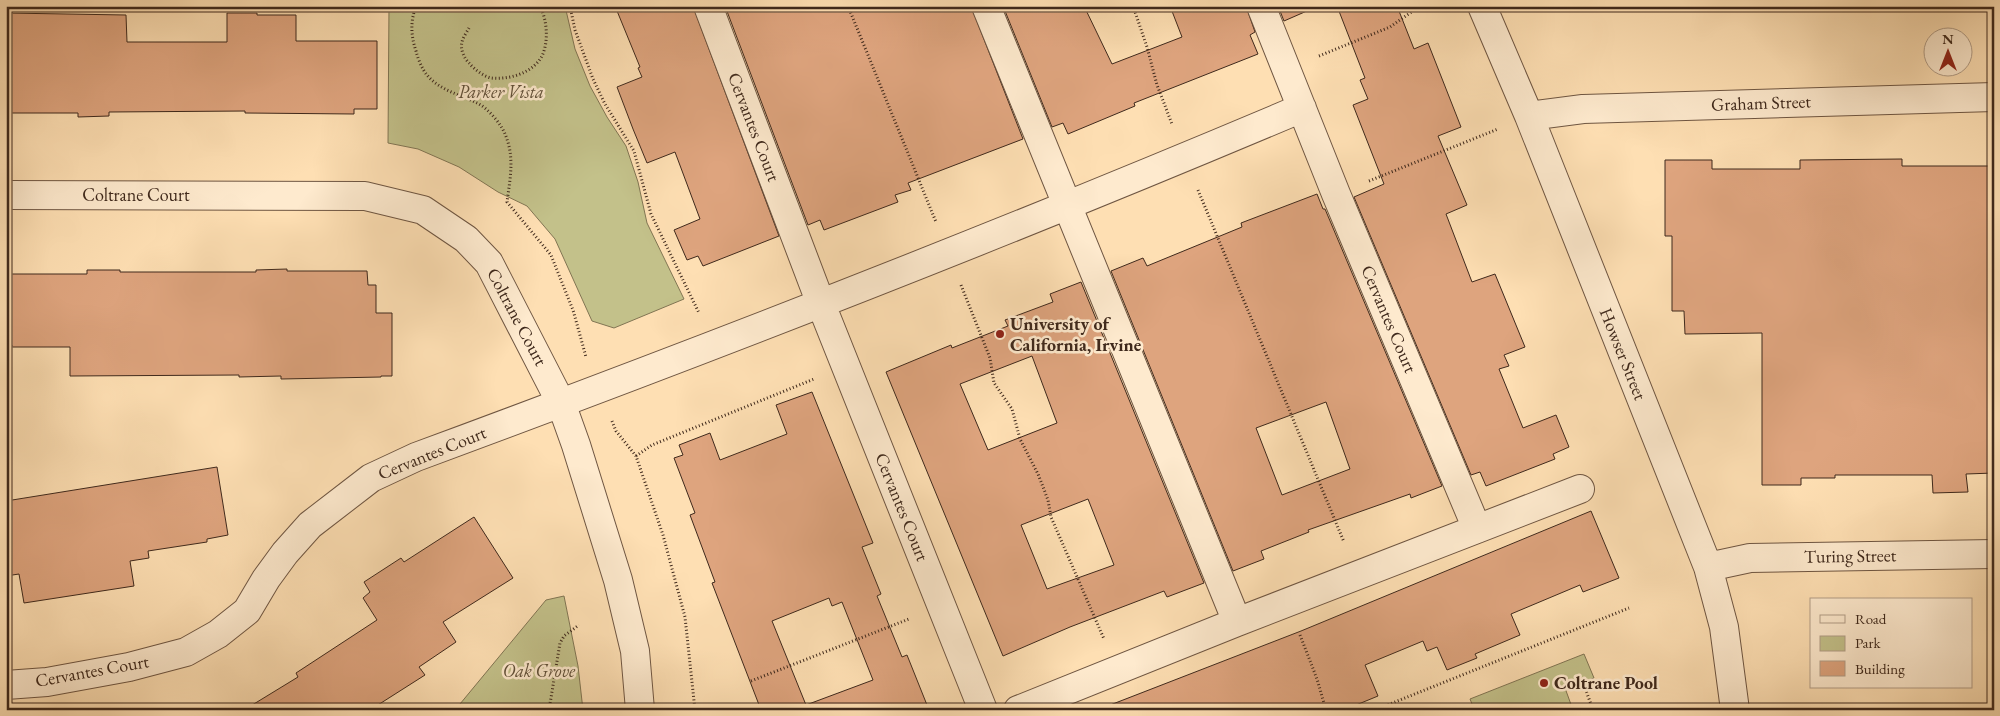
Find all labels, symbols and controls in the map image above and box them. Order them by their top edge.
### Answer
north arrow [1922,28,1972,78]
text: N [1942,30,1954,48]
street label: Cervantes Court [723,69,786,185]
park label: Parker Vista [458,80,544,103]
street label: Graham Street [1711,89,1812,116]
street label: Coltrane Court [82,183,190,206]
street label: Cervantes Court [1356,261,1423,377]
street label: Coltrane Court [482,264,553,370]
street label: Howser Street [1595,304,1653,404]
place label: University of California, Irvine [1010,312,1142,356]
marker: University of California, Irvine [994,328,1006,340]
street label: Cervantes Court [374,420,490,485]
street label: Cervantes Court [870,449,935,565]
street label: Turing Street [1804,543,1897,568]
legend [1810,598,1972,688]
text: Road [1855,609,1887,628]
text: Park [1855,633,1882,652]
street label: Cervantes Court [33,649,151,692]
park label: Oak Grove [503,659,576,682]
text: Building [1855,659,1905,678]
place label: Coltrane Pool [1554,671,1658,694]
marker: Coltrane Pool [1538,677,1550,689]

